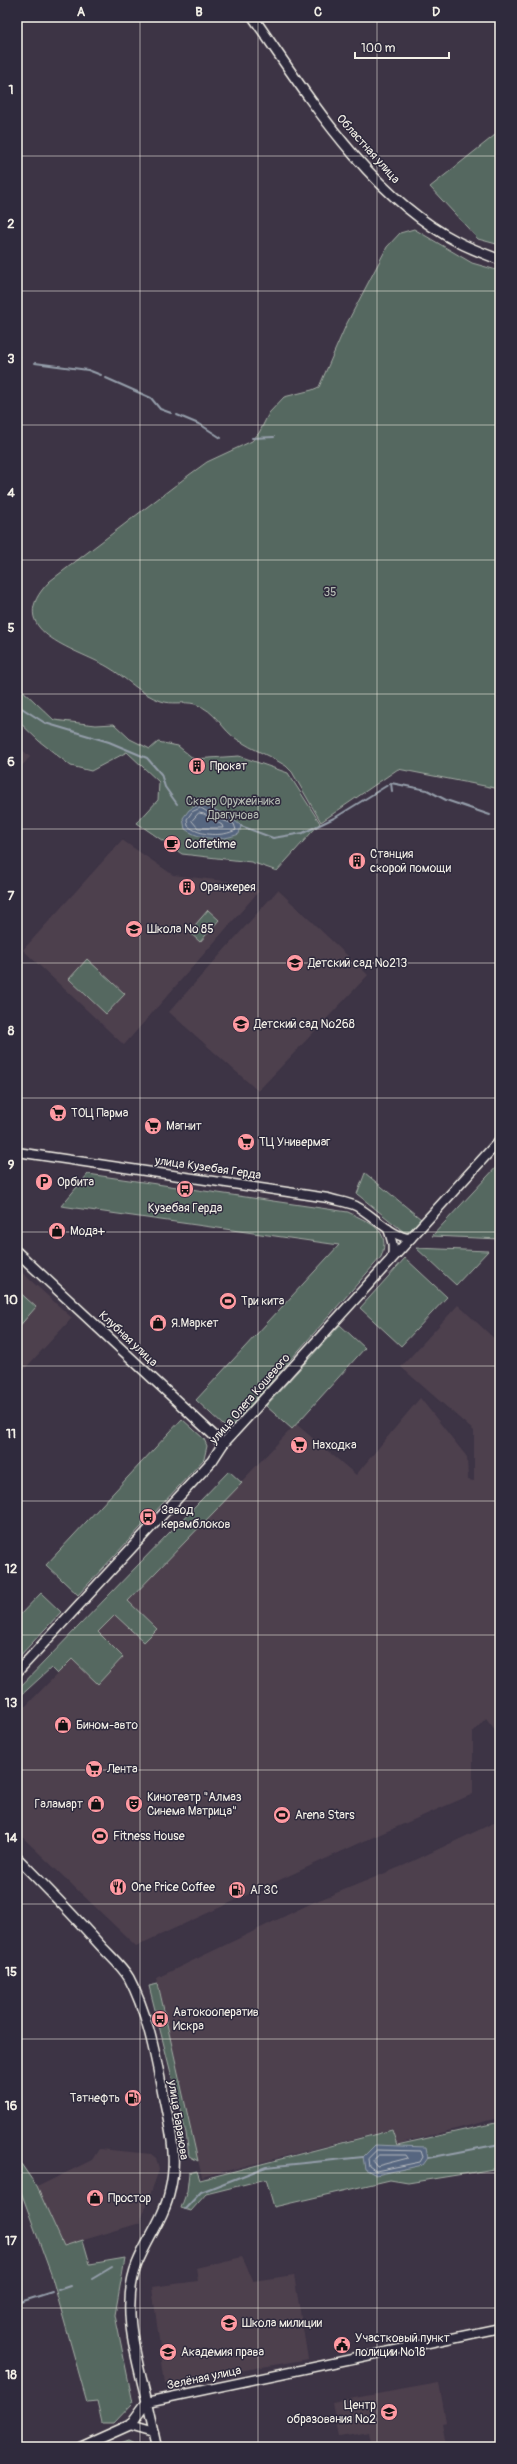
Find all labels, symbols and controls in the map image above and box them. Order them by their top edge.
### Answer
text: A [77,4,86,20]
text: B [195,4,203,20]
text: C [314,4,322,20]
text: D [432,4,440,20]
scale bar [355,34,449,60]
text: 100 m [361,41,396,56]
text: 1 [8,82,14,98]
street label: Областная улица [333,111,403,187]
text: 2 [7,216,15,232]
text: 3 [7,351,15,367]
text: 4 [7,485,15,501]
park label: 35 [323,585,337,600]
text: 5 [7,620,15,636]
text: 6 [7,754,15,770]
building icon: Прокат [187,756,207,776]
place label: Прокат [210,759,247,774]
park label: Сквер Оружейника Драгунова [186,794,281,823]
cafe icon: Coffetime [162,834,182,854]
place label: Coffetime [185,837,236,852]
place label: Станция скорой помощи [370,847,452,876]
building icon: Станция скорой помощи [347,851,367,871]
building icon: Оранжерея [177,877,197,897]
place label: Оранжерея [200,880,256,895]
text: 7 [8,888,15,904]
school or university icon: Школа № 85 [124,919,144,939]
place label: Школа № 85 [147,922,214,937]
school or university icon: Детский сад №213 [285,953,305,973]
place label: Детский сад №213 [307,956,408,971]
school or university icon: Детский сад №268 [231,1014,251,1034]
place label: Детский сад №268 [253,1017,355,1032]
text: 8 [8,1023,15,1039]
supermarket icon: ТОЦ Парма [48,1103,68,1123]
place label: ТОЦ Парма [71,1106,129,1121]
supermarket icon: Магнит [143,1116,163,1136]
place label: Магнит [166,1119,202,1134]
supermarket icon: ТЦ Универмаг [236,1132,256,1152]
place label: ТЦ Универмаг [259,1135,330,1150]
street label: улица Кузебая Герда [153,1153,262,1183]
text: 9 [8,1157,15,1173]
parking icon: Орбита [34,1172,54,1192]
place label: Орбита [57,1175,95,1190]
bus stop icon: Кузебая Герда [175,1179,195,1199]
place label: Кузебая Герда [148,1201,223,1216]
shop icon: Мода+ [47,1221,67,1241]
place label: Мода+ [70,1224,106,1239]
sports icon: Три кита [218,1291,238,1311]
text: 10 [4,1292,18,1308]
place label: Три кита [241,1294,285,1309]
street label: Клубная улица [95,1308,161,1370]
shop icon: Я.Маркет [148,1313,168,1333]
place label: Я.Маркет [171,1316,219,1331]
street label: улица Олега Кошевого [206,1350,294,1448]
text: 11 [6,1426,16,1442]
supermarket icon: Находка [289,1435,309,1455]
place label: Находка [312,1438,357,1453]
place label: Завод керамблоков [161,1503,231,1532]
bus stop icon: Завод керамблоков [138,1507,158,1527]
text: 12 [5,1561,17,1577]
text: 13 [5,1695,17,1711]
shop icon: Бином-авто [53,1715,73,1735]
place label: Бином-авто [76,1718,138,1733]
supermarket icon: Лента [84,1759,104,1779]
place label: Лента [106,1762,138,1777]
place label: Кинотеатр "Алмаз Синема Матрица" [147,1790,242,1819]
shop icon: Галамарт [86,1794,106,1814]
theatre icon: Кинотеатр "Алмаз Синема Матрица" [124,1794,144,1814]
place label: Галамарт [35,1797,83,1812]
sports icon: Arena Stars [272,1805,292,1825]
place label: Arena Stars [295,1808,355,1823]
sports icon: Fitness House [90,1826,110,1846]
place label: Fitness House [113,1829,185,1844]
text: 14 [5,1830,18,1846]
restaurant icon: One Price Coffee [108,1877,128,1897]
place label: One Price Coffee [131,1880,215,1895]
fuel station icon: АГЗС [227,1880,247,1900]
place label: АГЗС [250,1883,278,1898]
text: 15 [5,1964,17,1980]
place label: Автокооператив Искра [173,2005,259,2034]
bus stop icon: Автокооператив Искра [150,2009,170,2029]
street label: улица Баранова [164,2078,192,2161]
fuel station icon: Татнефть [123,2088,143,2108]
place label: Татнефть [70,2091,120,2106]
text: 16 [5,2098,18,2114]
shop icon: Простор [85,2188,105,2208]
place label: Простор [108,2191,152,2206]
text: 17 [5,2233,17,2249]
school or university icon: Школа милиции [219,2313,239,2333]
place label: Школа милиции [242,2316,323,2331]
place label: Участковый пункт полиции №18 [355,2331,450,2360]
public building icon: Участковый пункт полиции №18 [332,2335,352,2355]
school or university icon: Академия права [158,2342,178,2362]
place label: Академия права [181,2345,264,2360]
street label: Зелёная улица [165,2363,243,2393]
text: 18 [5,2367,17,2383]
place label: Центр образования №2 [287,2398,376,2427]
school or university icon: Центр образования №2 [379,2402,399,2422]

